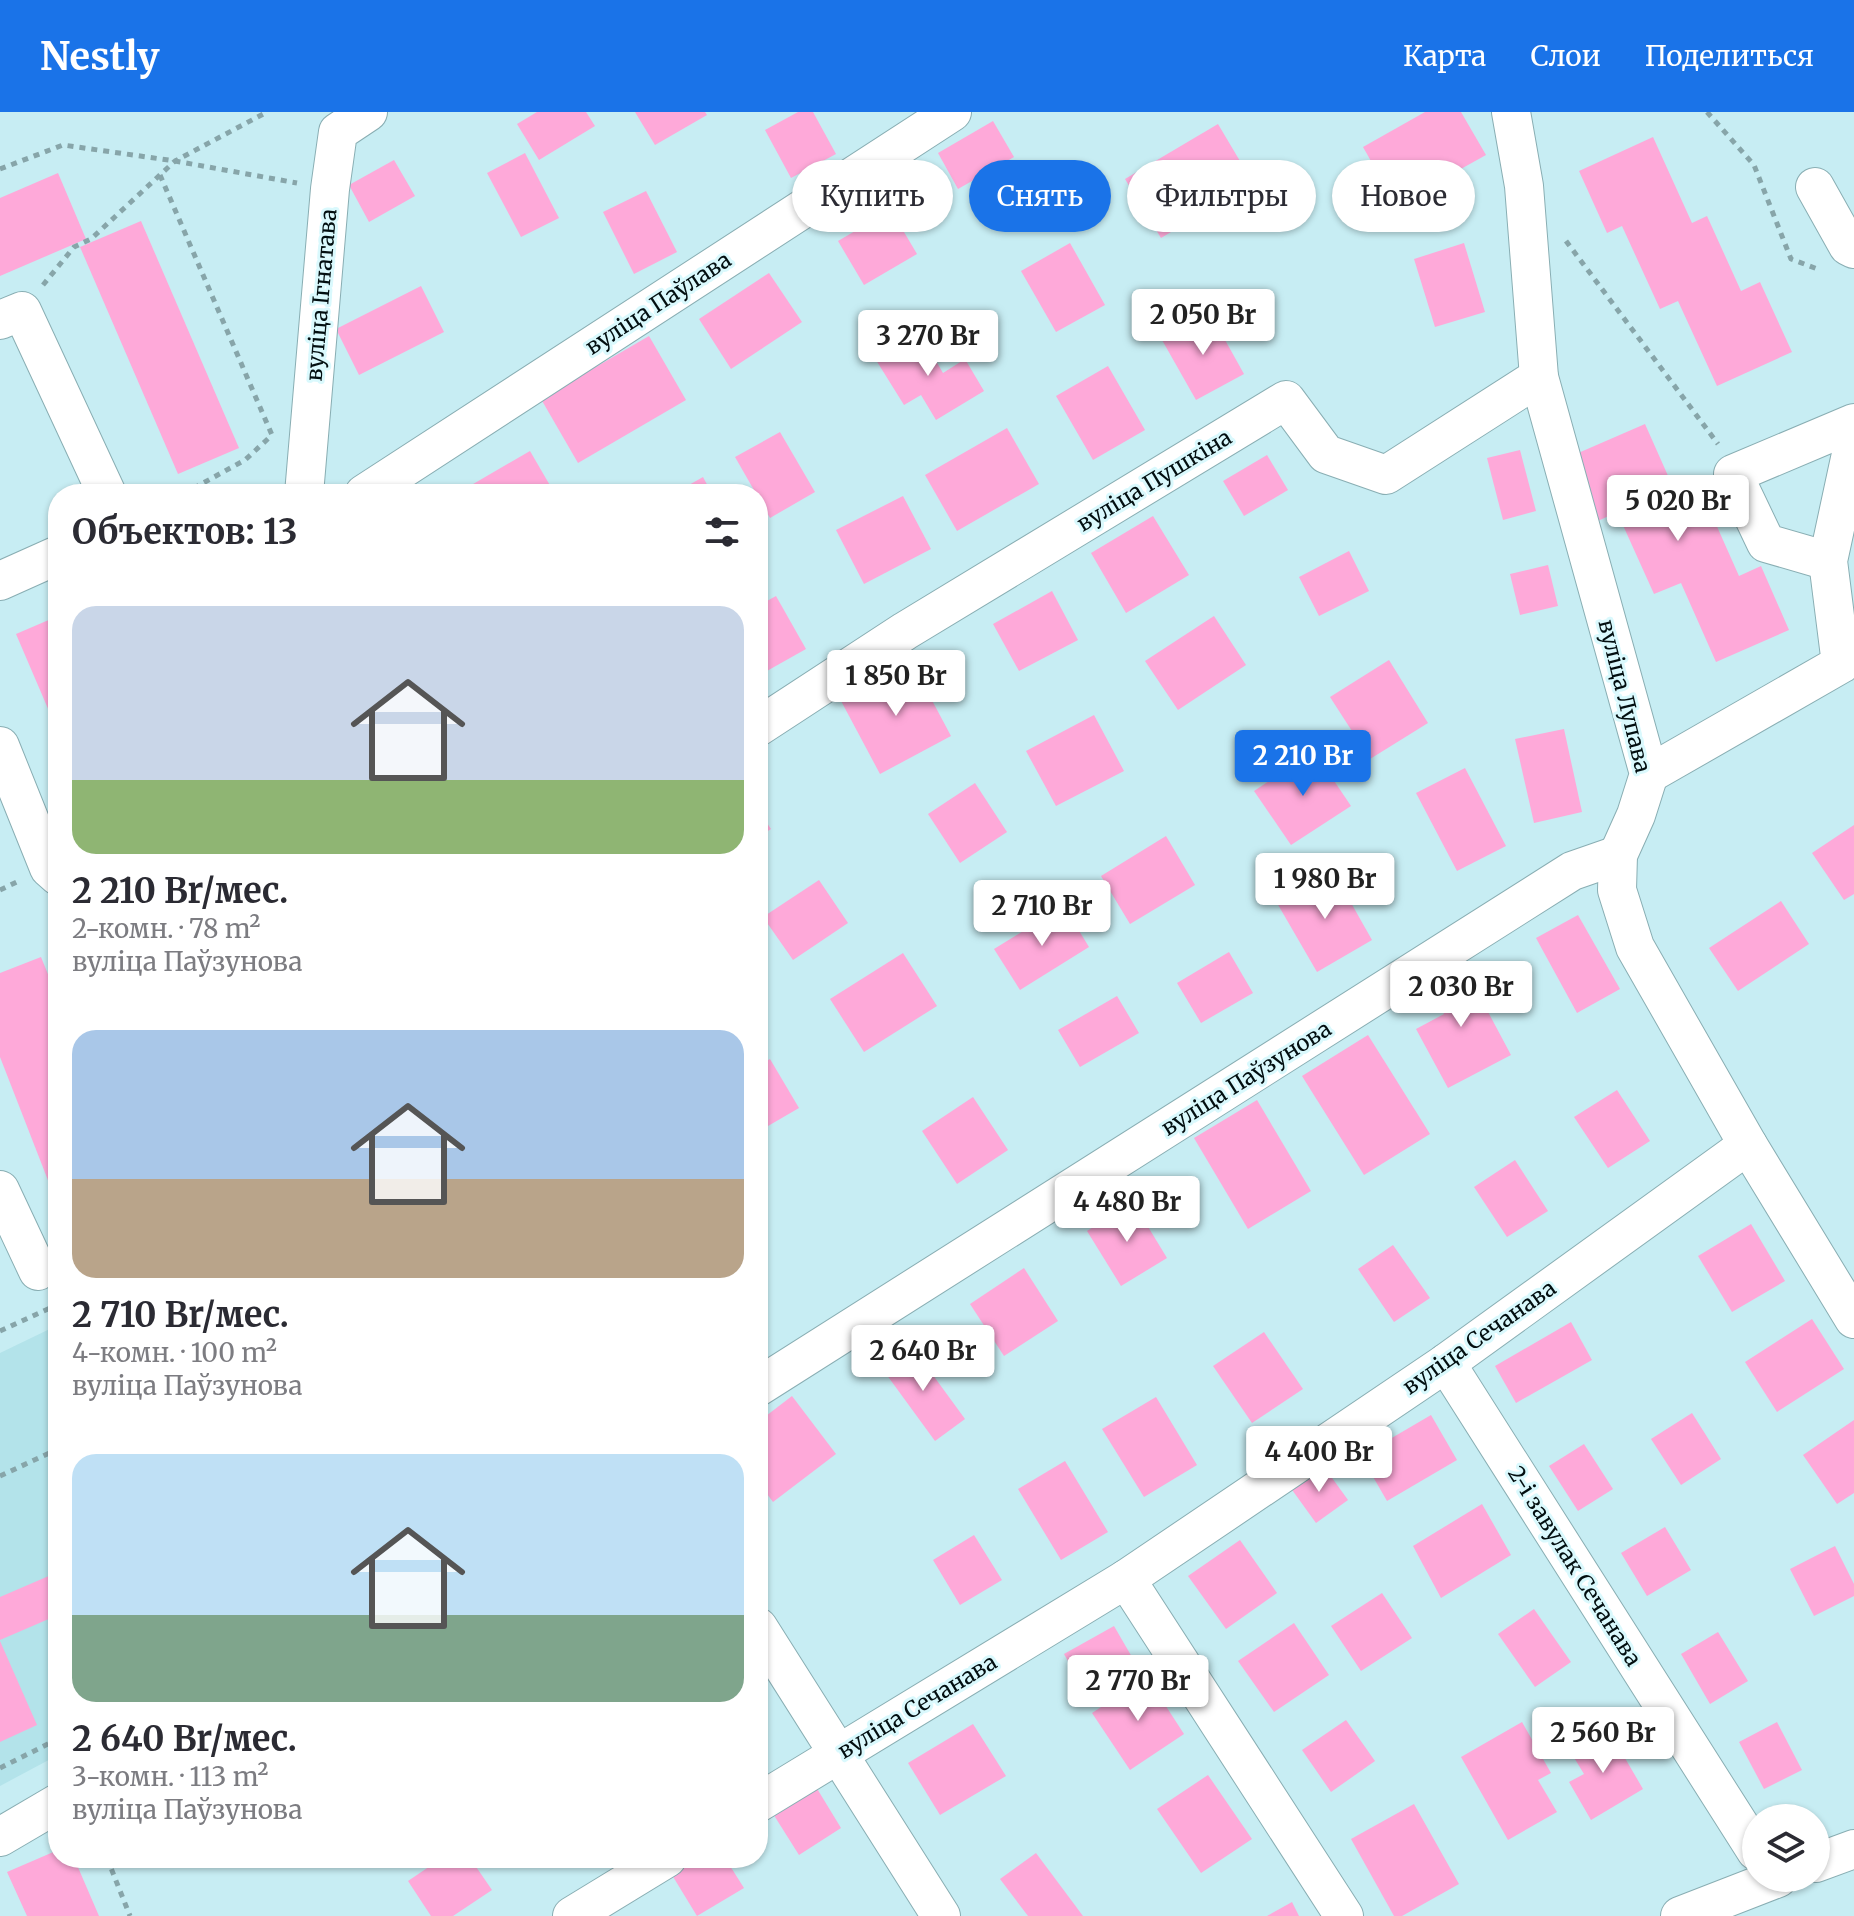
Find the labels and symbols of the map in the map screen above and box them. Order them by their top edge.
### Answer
street label: вуліца Ігнатава [300,207,342,382]
street label: вуліца Паўлава [580,245,736,361]
pin: 2 050 Br [1120,289,1286,357]
pin: 3 270 Br [845,310,1011,378]
street label: вуліца Пушкіна [1071,423,1237,537]
pin: 5 020 Br [1595,475,1761,543]
street label: вуліца Лупава [1592,617,1658,776]
pin: 1 850 Br [813,650,979,718]
pin: 2 210 Br [1220,730,1386,798]
pin: 1 980 Br [1242,853,1408,921]
pin: 2 710 Br [959,880,1125,948]
pin: 2 030 Br [1378,961,1544,1029]
street label: вуліца Паўзунова [1156,1014,1336,1142]
pin: 4 480 Br [1044,1176,1210,1244]
street label: вуліца Сечанава [1397,1274,1561,1400]
pin: 2 640 Br [840,1325,1006,1393]
pin: 4 400 Br [1236,1426,1402,1494]
street label: 2-і завулак Сечанава [1502,1461,1648,1671]
street label: вуліца Сечанава [832,1647,1002,1765]
pin: 2 770 Br [1055,1655,1221,1723]
pin: 2 560 Br [1520,1707,1686,1775]

